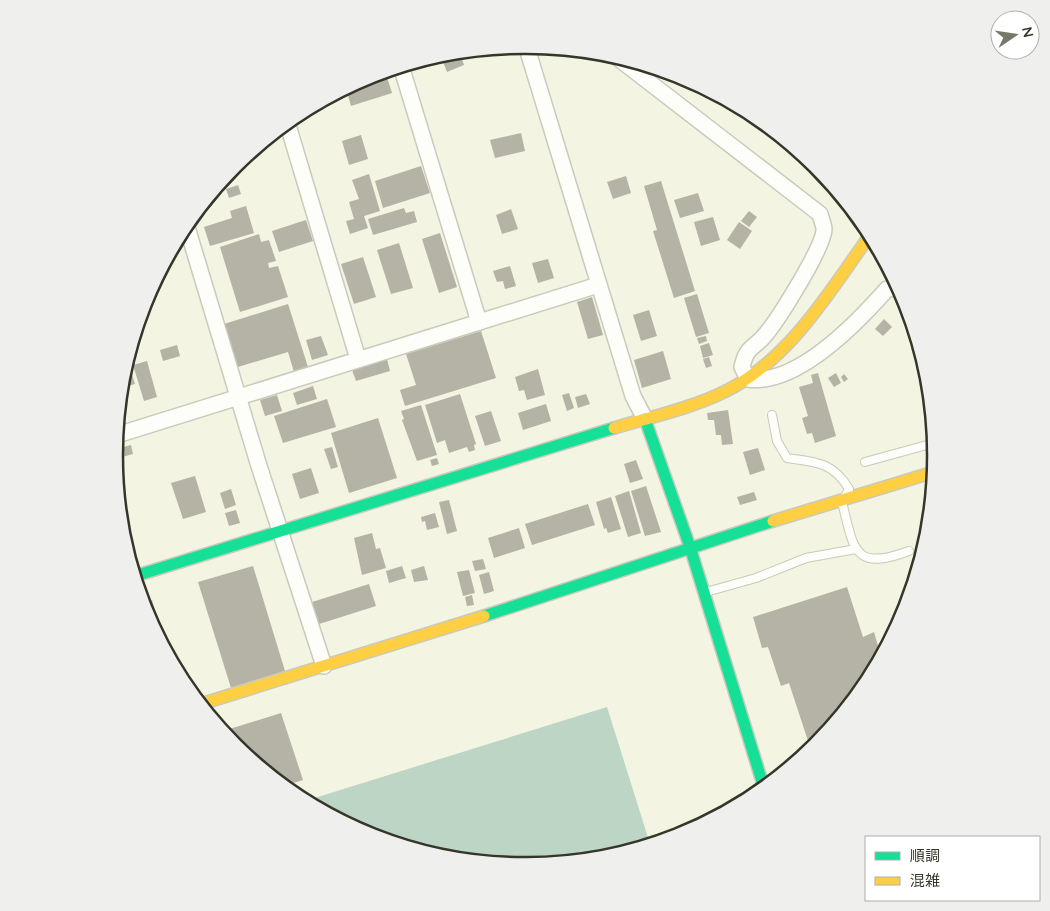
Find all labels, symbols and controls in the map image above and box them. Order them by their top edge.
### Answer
north arrow [990,10,1040,60]
text: N [1018,25,1038,39]
legend [865,836,1040,901]
text: 順調 [910,846,940,865]
text: 混雑 [910,871,940,890]

